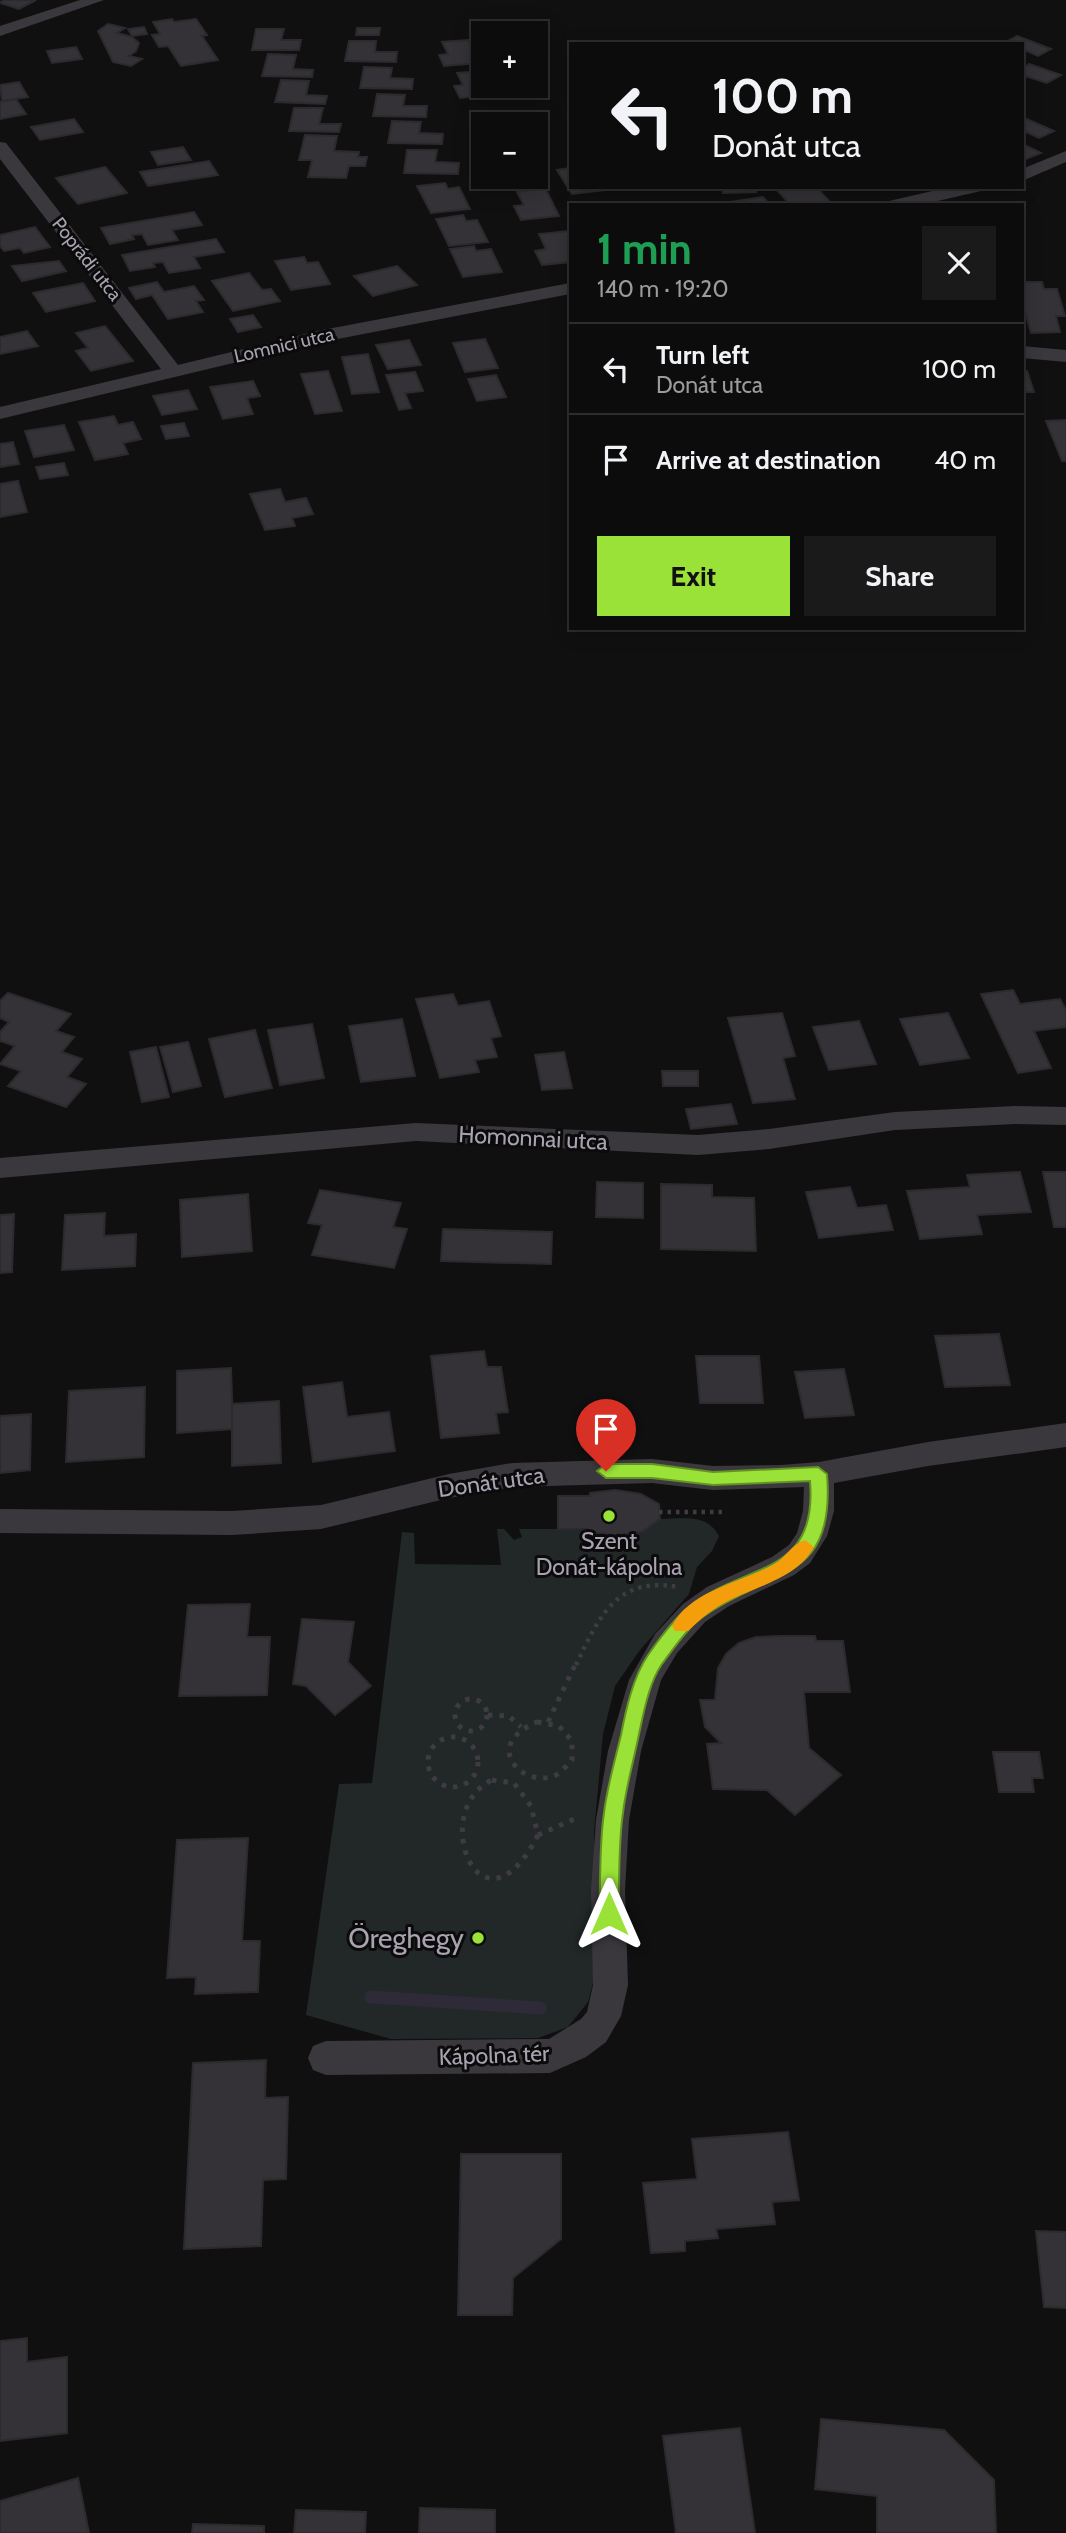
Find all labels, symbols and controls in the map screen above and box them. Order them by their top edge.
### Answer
map controls [471,21,548,189]
button: + [471,21,548,98]
text: 100 m [712,66,853,125]
icon: left [597,70,688,161]
button: − [471,112,548,189]
text: Donát utca [712,126,861,165]
street label: Poprádi utca [47,213,127,305]
text: 1 min [597,223,692,275]
button: close [922,226,996,300]
text: 140 m · 19:20 [597,275,728,303]
street label: Lomnici utca [232,322,336,368]
text: Turn left [656,339,749,371]
icon: left [597,350,635,388]
text: 100 m [923,353,996,385]
text: Donát utca [656,371,763,399]
icon: arrive [597,441,635,479]
text: Arrive at destination [656,444,881,476]
text: 40 m [934,444,996,476]
button: Exit [597,536,790,616]
button: Share [804,536,996,616]
street label: Homonnai utca [458,1120,608,1156]
pin [576,1399,636,1471]
icon: arrive [587,1410,625,1448]
street label: Donát utca [436,1461,546,1503]
marker: Szent Donát-kápolna [601,1508,617,1524]
place label: Szent Donát-kápolna [536,1527,682,1581]
position arrow [572,1877,646,1951]
place label: Öreghegy [348,1921,464,1955]
marker: Öreghegy [470,1930,486,1946]
street label: Kápolna tér [438,2039,551,2071]

